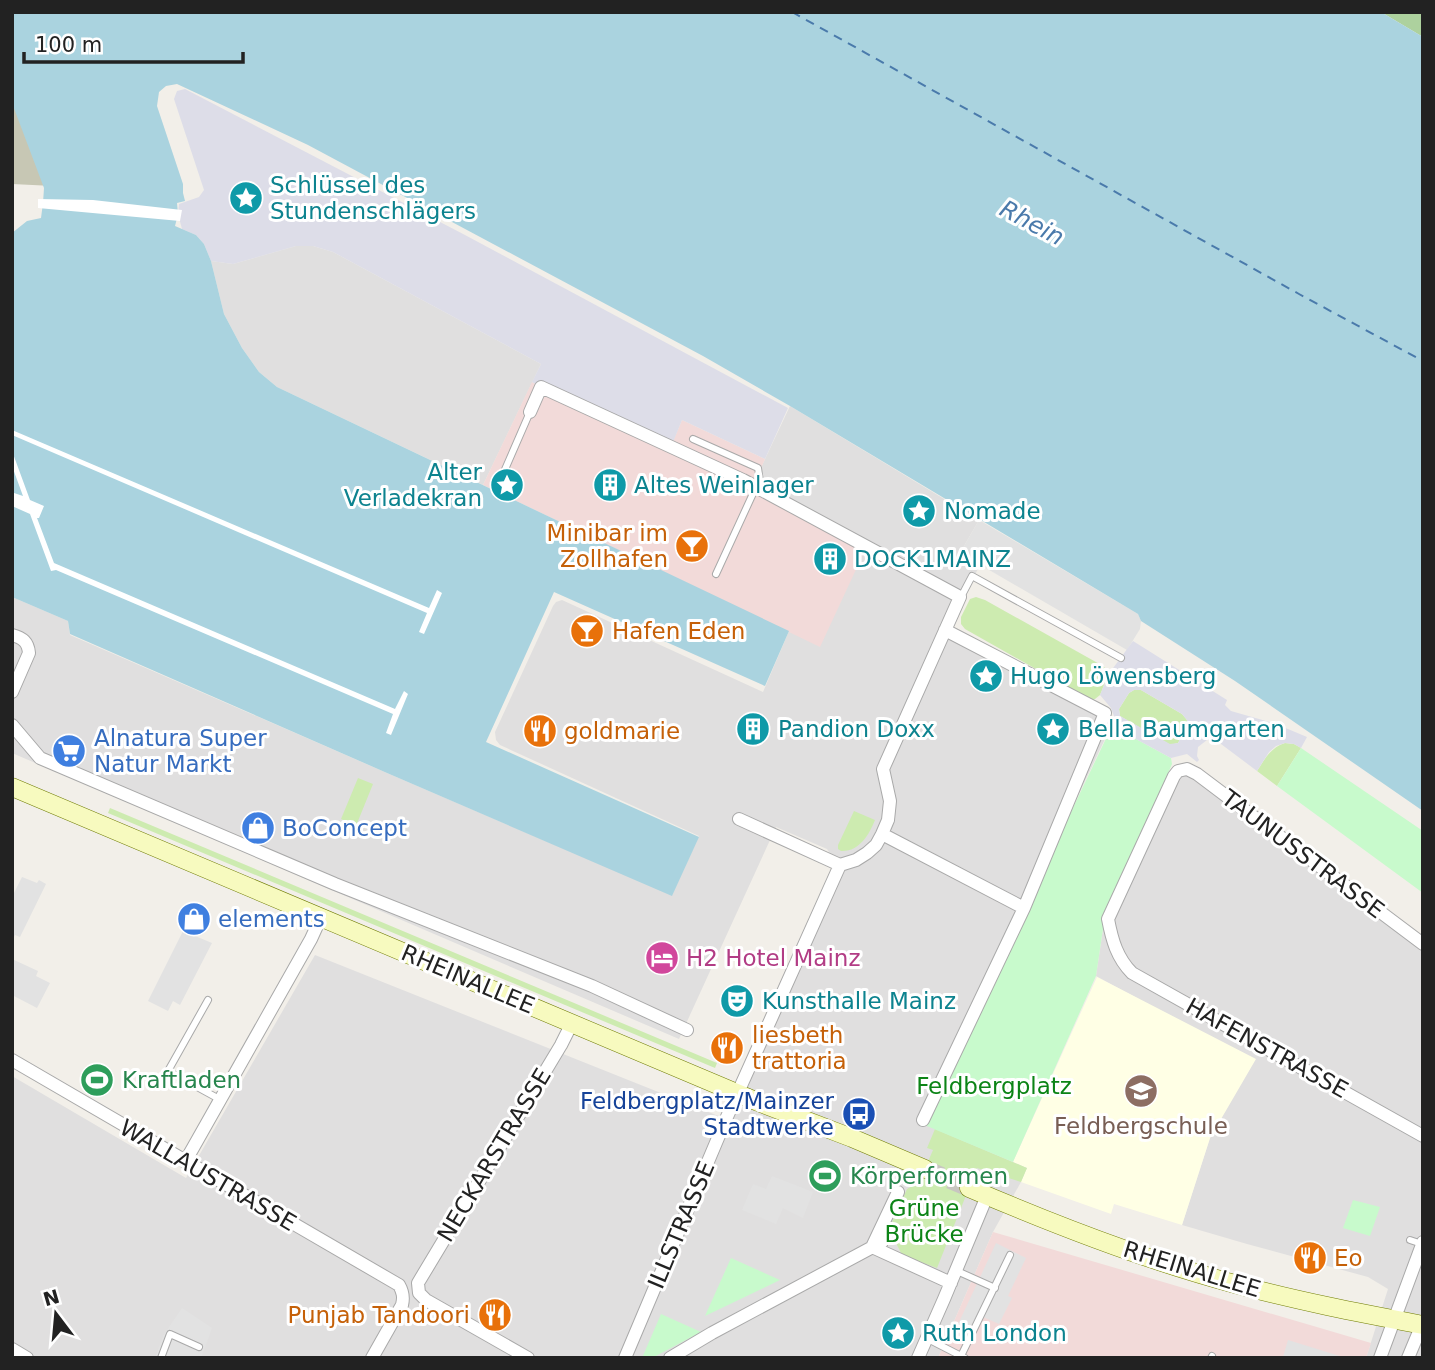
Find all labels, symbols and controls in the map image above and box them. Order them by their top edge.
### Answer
scale bar [24,21,243,65]
text: 100 m [35,33,102,57]
place label: Schlüssel des Stundenschlägers [270,172,476,224]
place icon: Schlüssel des Stundenschlägers [227,179,265,217]
water label: Rhein [995,195,1069,251]
place label: Alter Verladekran [344,459,483,511]
place icon: Alter Verladekran [488,466,526,504]
building icon: Altes Weinlager [591,466,629,504]
place label: Altes Weinlager [634,472,814,498]
place icon: Nomade [900,492,938,530]
place label: Nomade [944,498,1041,524]
place label: Minibar im Zollhafen [547,520,668,572]
bar icon: Minibar im Zollhafen [673,527,711,565]
building icon: DOCK1MAINZ [811,540,849,578]
place label: DOCK1MAINZ [854,546,1011,572]
bar icon: Hafen Eden [568,612,606,650]
place label: Hafen Eden [612,618,745,644]
place icon: Hugo Löwensberg [967,657,1005,695]
place label: Hugo Löwensberg [1010,663,1216,689]
building icon: Pandion Doxx [734,710,772,748]
place icon: Bella Baumgarten [1034,710,1072,748]
restaurant icon: goldmarie [521,712,559,750]
place label: Pandion Doxx [778,716,935,742]
place label: Bella Baumgarten [1078,716,1285,742]
place label: goldmarie [564,718,680,744]
place label: Alnatura Super Natur Markt [94,725,267,777]
supermarket icon: Alnatura Super Natur Markt [50,732,88,770]
street label: TAUNUSSTRASSE [1216,784,1389,924]
shop icon: BoConcept [239,809,277,847]
place label: BoConcept [282,815,407,841]
shop icon: elements [175,900,213,938]
place label: elements [218,906,325,932]
street label: RHEINALLEE [397,939,539,1019]
hotel icon: H2 Hotel Mainz [643,939,681,977]
place label: H2 Hotel Mainz [686,945,860,971]
theatre icon: Kunsthalle Mainz [718,982,756,1020]
place label: Kunsthalle Mainz [762,988,956,1014]
street label: HAFENSTRASSE [1181,993,1353,1103]
place label: liesbeth trattoria [752,1022,847,1074]
restaurant icon: liesbeth trattoria [708,1029,746,1067]
sports icon: Kraftladen [78,1061,116,1099]
street label: NECKARSTRASSE [432,1064,556,1246]
place label: Kraftladen [122,1067,241,1093]
school or university icon: Feldbergschule [1122,1072,1160,1110]
park label: Feldbergplatz [916,1073,1072,1099]
place label: Feldbergplatz/Mainzer Stadtwerke [580,1088,835,1140]
bus stop icon: Feldbergplatz/Mainzer Stadtwerke [840,1095,878,1133]
place label: Feldbergschule [1054,1113,1228,1139]
street label: WALLAUSTRASSE [115,1114,301,1236]
sports icon: Körperformen [806,1157,844,1195]
street label: ILLSTRASSE [643,1158,719,1292]
place label: Körperformen [850,1163,1008,1189]
park label: Grüne Brücke [884,1195,964,1247]
street label: RHEINALLEE [1120,1236,1264,1302]
restaurant icon: Eo [1291,1239,1329,1277]
place label: Eo [1334,1245,1363,1271]
north arrow [21,1279,91,1349]
text: N [41,1285,62,1310]
restaurant icon: Punjab Tandoori [476,1296,514,1334]
place label: Punjab Tandoori [287,1302,470,1328]
place icon: Ruth London [879,1314,917,1352]
place label: Ruth London [922,1320,1067,1346]

